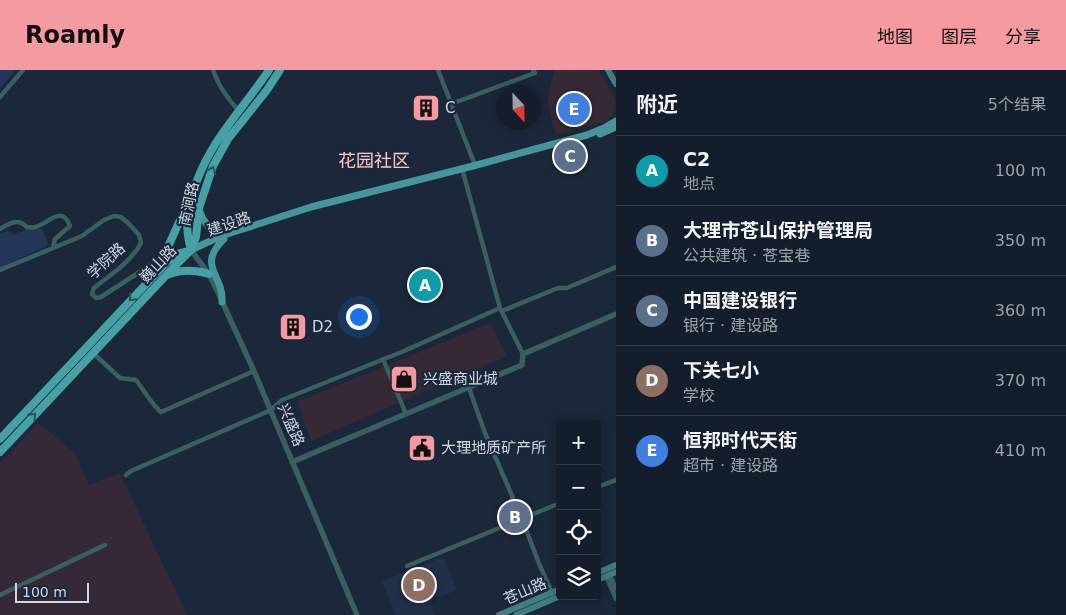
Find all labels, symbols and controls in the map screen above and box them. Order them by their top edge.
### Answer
text: Roamly [25,21,125,49]
text: 地图 [877,26,913,47]
text: 图层 [941,26,977,47]
text: 分享 [1005,26,1041,47]
north arrow [496,85,541,130]
pin: E [558,90,590,128]
building icon: C [411,93,441,123]
text: 附近 [636,93,678,117]
text: 5个结果 [988,95,1046,114]
place label: C [445,99,455,117]
pin: C [554,137,586,175]
text: C2 [683,148,710,170]
district label: 花园社区 [338,150,410,171]
text: A [646,161,658,180]
text: 100 m [995,161,1046,180]
one-way arrow [205,166,216,175]
text: 地点 [683,174,715,193]
street label: 南涧路 [176,180,202,228]
street label: 建设路 [205,208,253,240]
text: 大理市苍山保护管理局 [683,219,873,241]
text: B [646,231,658,250]
text: 350 m [995,231,1046,250]
street label: 学院路 [83,239,129,283]
street label: 巍山路 [136,242,180,286]
text: 公共建筑 · 苍宝巷 [683,246,810,265]
pin: A [409,266,441,304]
text: 中国建设银行 [683,289,797,311]
one-way arrow [129,293,138,302]
text: C [646,301,658,320]
text: 360 m [995,301,1046,320]
your location [346,304,372,330]
building icon: D2 [278,312,308,342]
text: 银行 · 建设路 [683,316,778,335]
place label: D2 [312,318,333,336]
text: 下关七小 [683,359,759,381]
shop icon: 兴盛商业城 [389,364,419,394]
place label: 兴盛商业城 [423,370,498,388]
text: D [645,371,659,390]
text: 370 m [995,371,1046,390]
text: 学校 [683,386,715,405]
street label: 兴盛路 [274,401,308,449]
one-way arrow [27,413,36,422]
map controls [556,420,601,600]
button: + [556,420,601,465]
text: 恒邦时代天街 [683,429,797,451]
public building icon: 大理地质矿产所 [407,433,437,463]
place label: 大理地质矿产所 [441,439,546,457]
text: E [647,441,657,460]
text: 410 m [995,441,1046,460]
text: 超市 · 建设路 [683,456,778,475]
button: − [556,465,601,510]
pin: B [499,498,531,536]
button: locate [556,510,601,555]
button: layers [556,555,601,600]
pin: D [403,566,435,604]
street label: 苍山路 [501,574,549,608]
scale bar [15,580,89,603]
text: 100 m [22,584,67,600]

